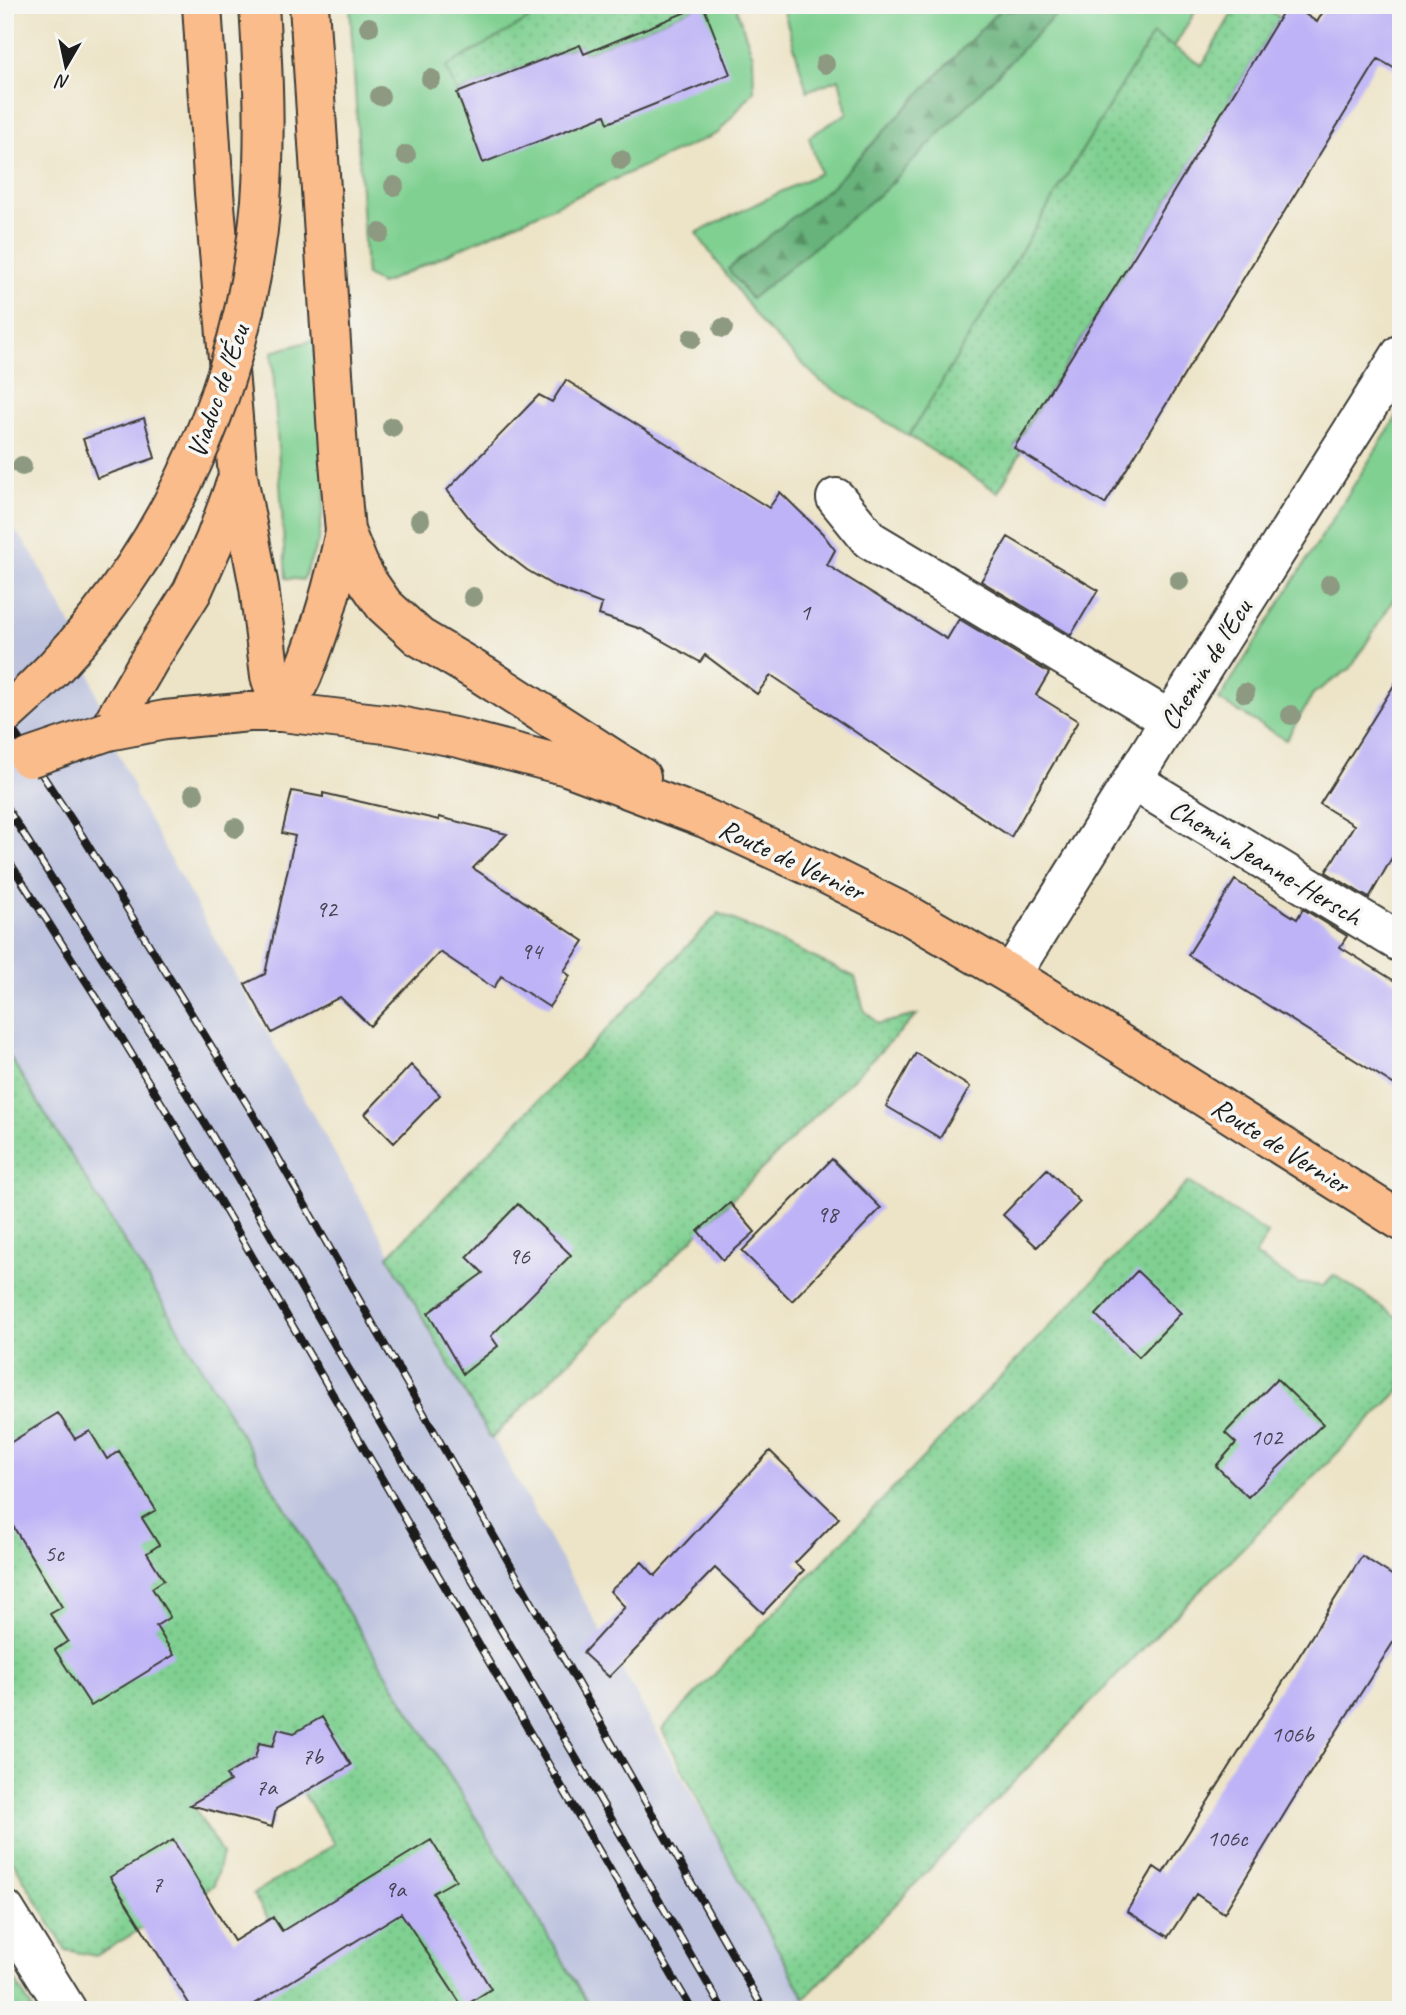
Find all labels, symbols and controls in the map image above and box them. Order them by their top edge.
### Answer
north arrow [32,32,102,102]
text: N [53,69,71,95]
street label: Viaduc de l'Écu [178,318,257,462]
street label: Chemin de l'Ecu [1152,591,1260,736]
house number: 1 [800,597,812,627]
street label: Chemin Jeanne-Hersch [1163,791,1370,935]
street label: Route de Vernier [714,811,872,909]
house number: 92 [315,894,339,924]
house number: 94 [520,936,544,966]
street label: Route de Vernier [1205,1089,1358,1203]
house number: 98 [816,1199,840,1229]
house number: 96 [508,1241,531,1271]
house number: 102 [1250,1422,1284,1452]
house number: 5c [44,1538,65,1568]
house number: 106b [1271,1719,1315,1749]
house number: 7b [301,1741,324,1771]
house number: 7a [255,1772,278,1802]
house number: 106c [1207,1823,1249,1853]
house number: 7 [152,1869,164,1899]
house number: 9a [384,1874,407,1904]

